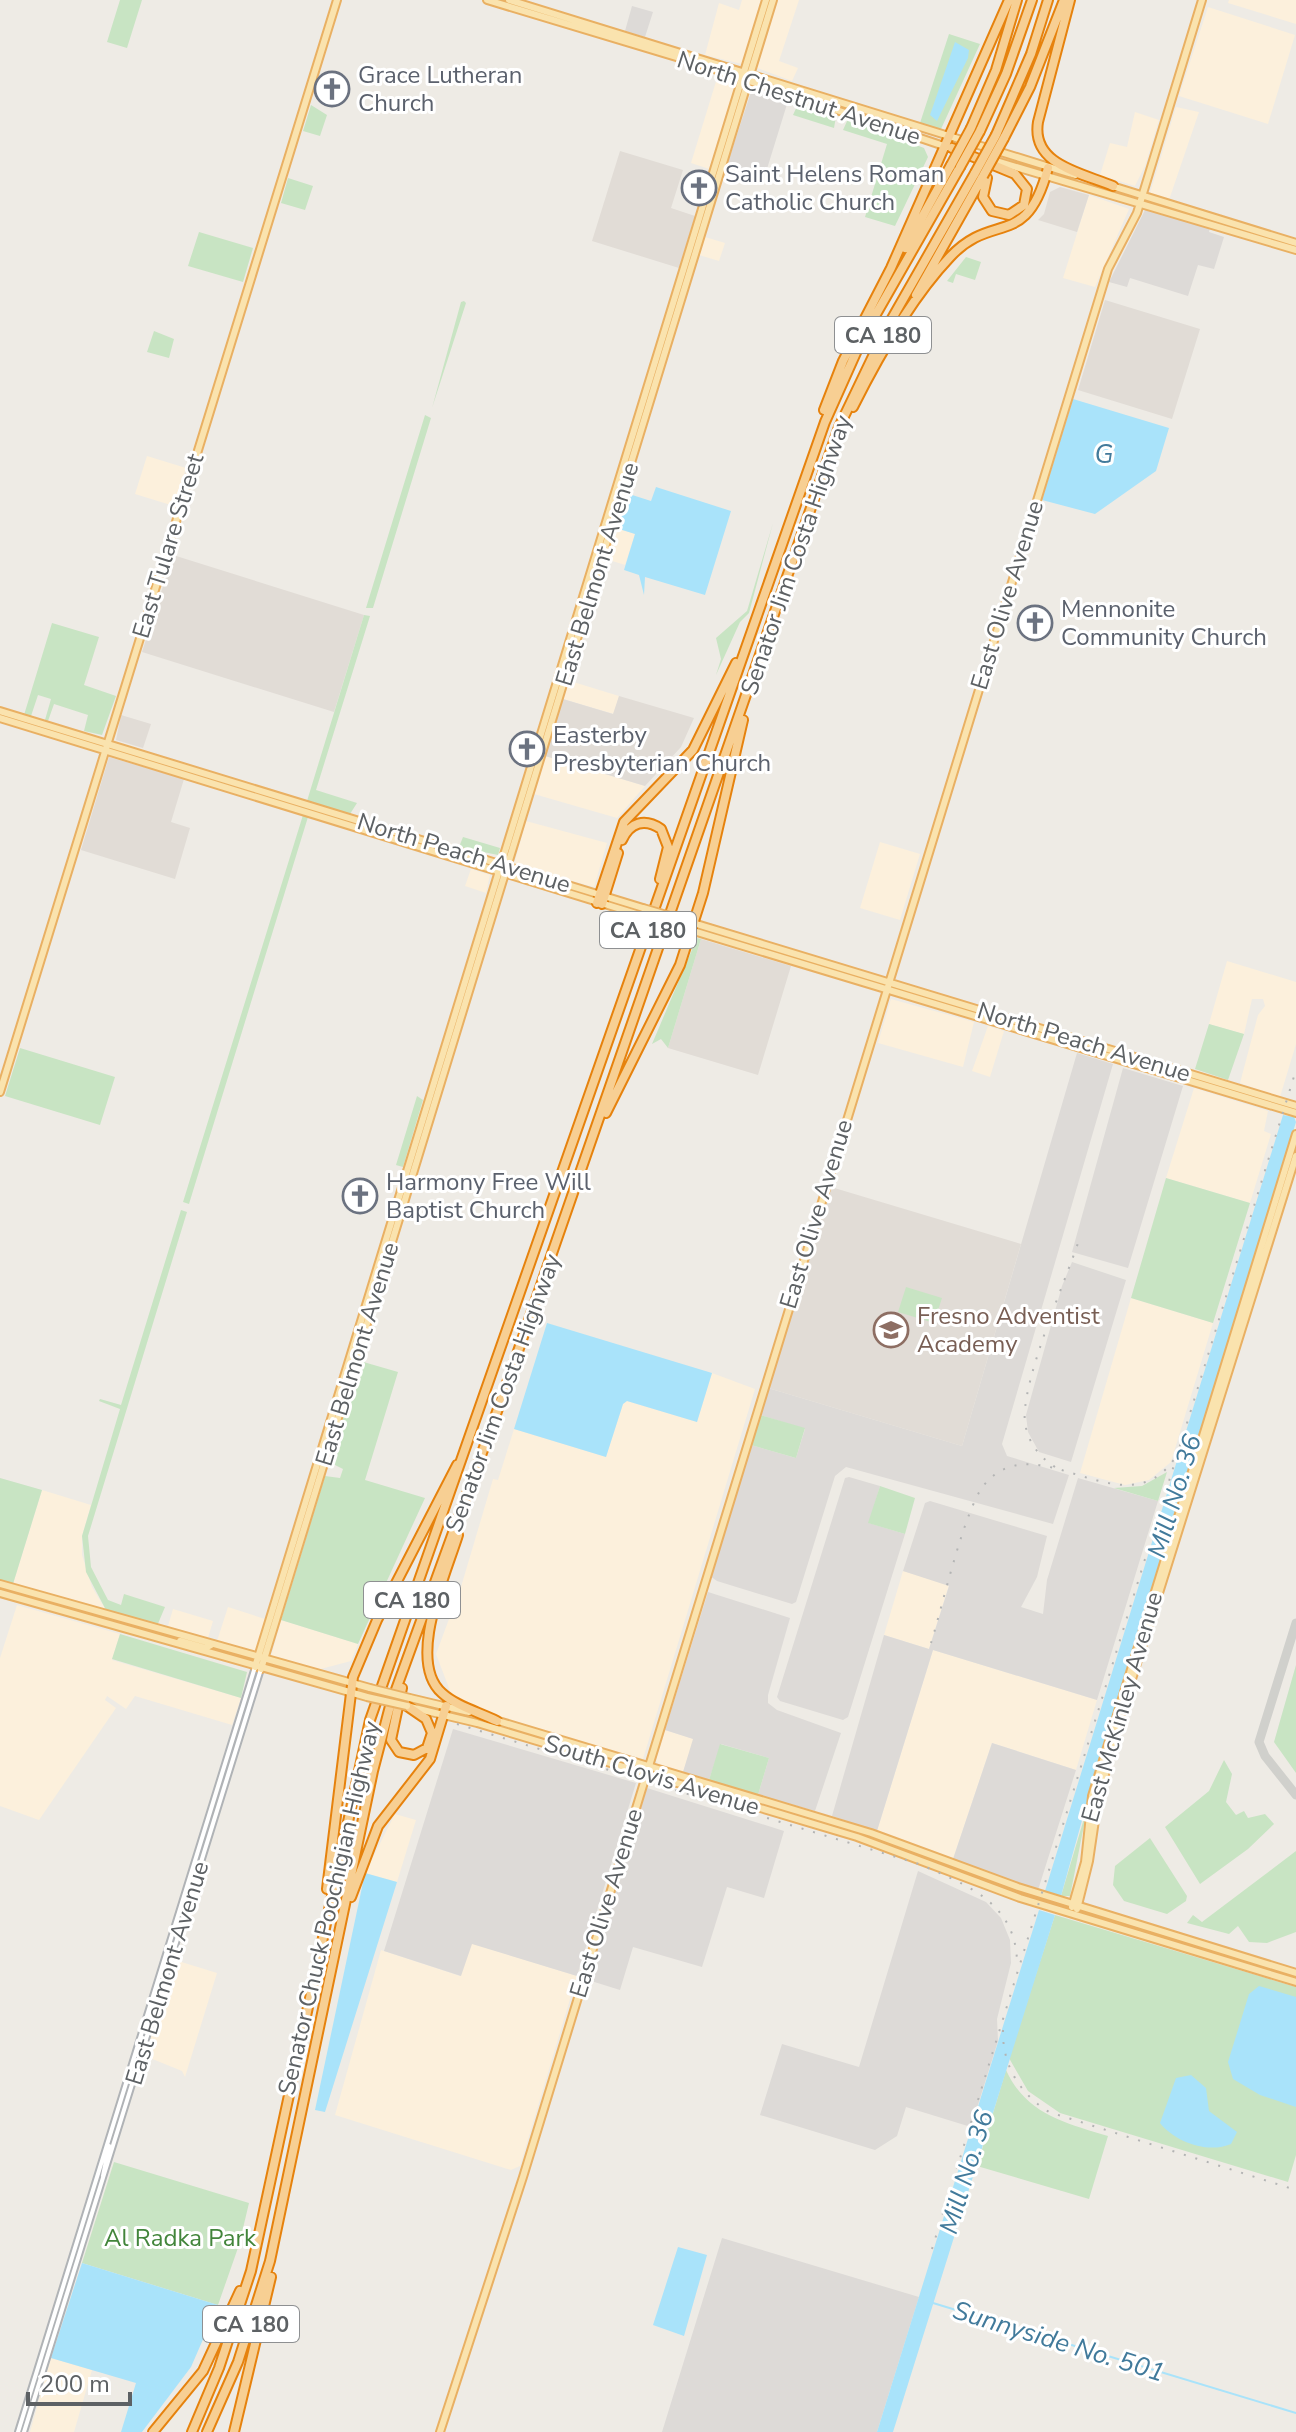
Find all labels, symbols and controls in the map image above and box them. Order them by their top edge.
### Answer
street label: North Chestnut Avenue [673,43,925,153]
place label: Grace Lutheran Church [358,59,522,119]
church icon: Grace Lutheran Church [313,70,351,108]
place label: Saint Helens Roman Catholic Church [725,158,944,218]
church icon: Saint Helens Roman Catholic Church [680,169,718,207]
road number: CA 180 [835,317,931,353]
street label: Senator Jim Costa Highway [733,410,859,699]
water label: G [1095,437,1113,472]
street label: East Tulare Street [125,449,211,642]
street label: East Belmont Avenue [548,458,646,690]
street label: East Olive Avenue [963,496,1051,694]
place label: Mennonite Community Church [1061,593,1267,653]
church icon: Mennonite Community Church [1016,604,1054,642]
place label: Easterby Presbyterian Church [553,719,771,779]
church icon: Easterby Presbyterian Church [508,730,546,768]
street label: North Peach Avenue [354,805,574,901]
road number: CA 180 [600,912,696,948]
street label: North Peach Avenue [974,994,1194,1090]
street label: East Olive Avenue [772,1115,860,1313]
place label: Harmony Free Will Baptist Church [386,1166,591,1226]
church icon: Harmony Free Will Baptist Church [341,1177,379,1215]
street label: East Belmont Avenue [308,1238,406,1470]
street label: Senator Jim Costa Highway [438,1249,569,1537]
place label: Fresno Adventist Academy [917,1300,1100,1360]
school or university icon: Fresno Adventist Academy [872,1311,910,1349]
water label: Mill No. 36 [1139,1430,1210,1562]
road number: CA 180 [364,1582,460,1618]
street label: East McKinley Avenue [1074,1588,1170,1826]
street label: Senator Chuck Poochigian Highway [270,1717,388,2098]
street label: South Clovis Avenue [541,1727,763,1823]
street label: East Olive Avenue [562,1804,650,2002]
street label: East Belmont Avenue [118,1857,216,2089]
water label: Mill No. 36 [931,2106,1002,2238]
park label: Al Radka Park [104,2222,257,2254]
water label: Sunnyside No. 501 [949,2293,1169,2390]
road number: CA 180 [203,2306,299,2342]
scale bar [28,2356,130,2406]
text: 200 m [40,2368,110,2400]

